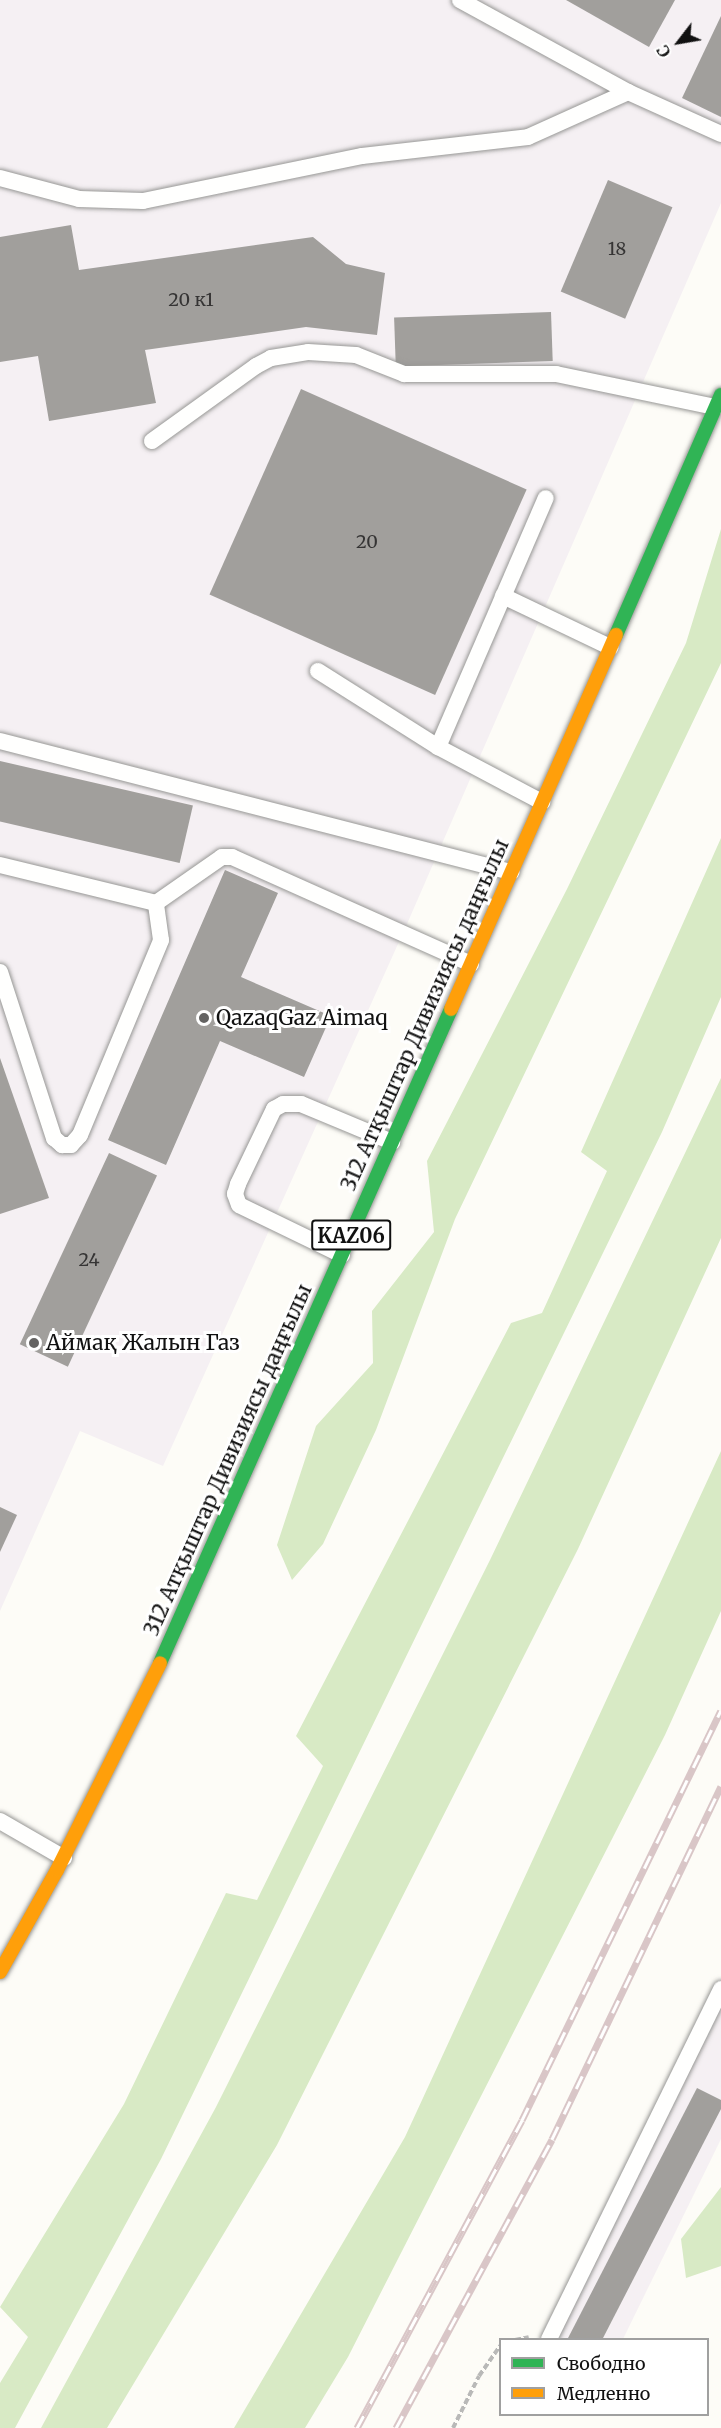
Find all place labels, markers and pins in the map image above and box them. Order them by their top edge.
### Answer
place label: QazaqGaz Aimaq [216,1005,388,1031]
marker: QazaqGaz Aimaq [197,1011,211,1025]
place label: Аймақ Жалын Газ [46,1330,240,1356]
marker: Аймақ Жалын Газ [27,1336,41,1350]

